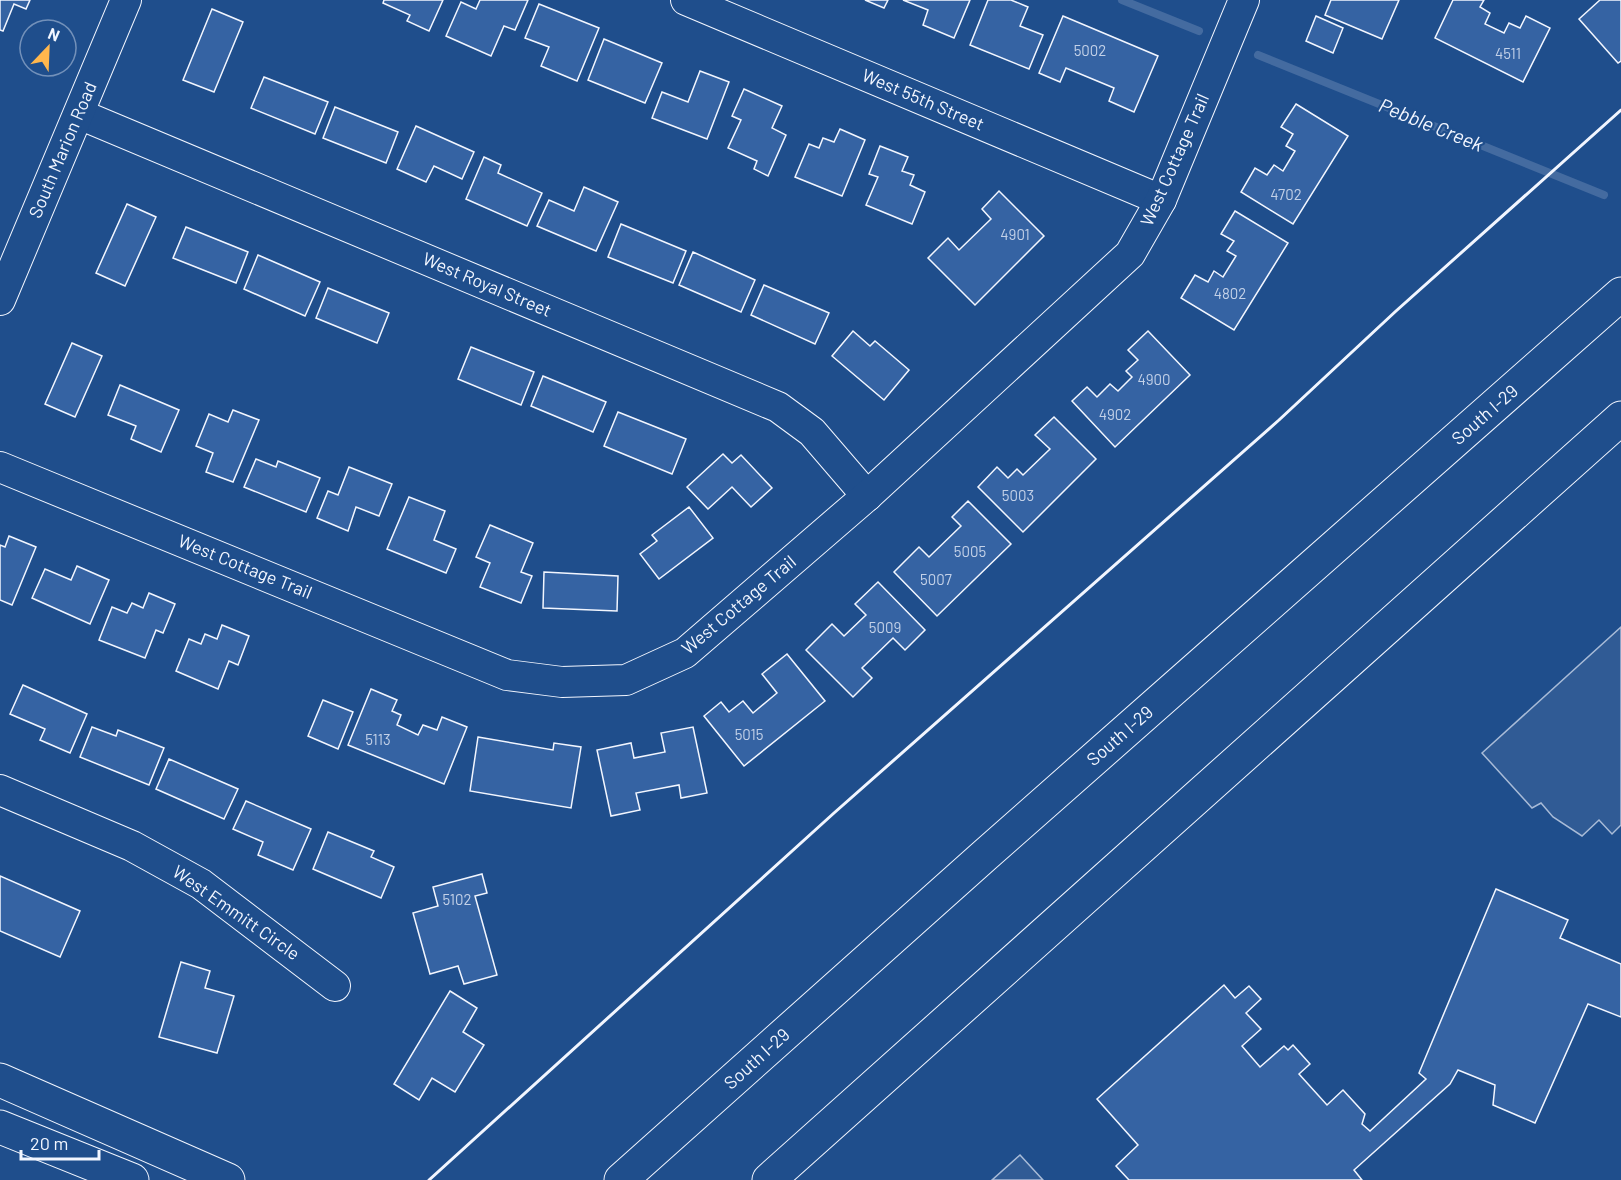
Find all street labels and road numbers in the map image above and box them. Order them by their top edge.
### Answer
street label: West 55th Street [859,63,988,135]
street label: South Marion Road [23,78,101,221]
street label: West Cottage Trail [1135,90,1213,229]
street label: West Royal Street [420,247,555,321]
street label: South I-29 [1447,380,1522,449]
street label: West Cottage Trail [175,529,316,603]
street label: West Cottage Trail [677,550,800,658]
street label: South I-29 [1082,701,1157,770]
street label: West Emmitt Circle [169,860,304,964]
street label: South I-29 [719,1023,794,1093]

